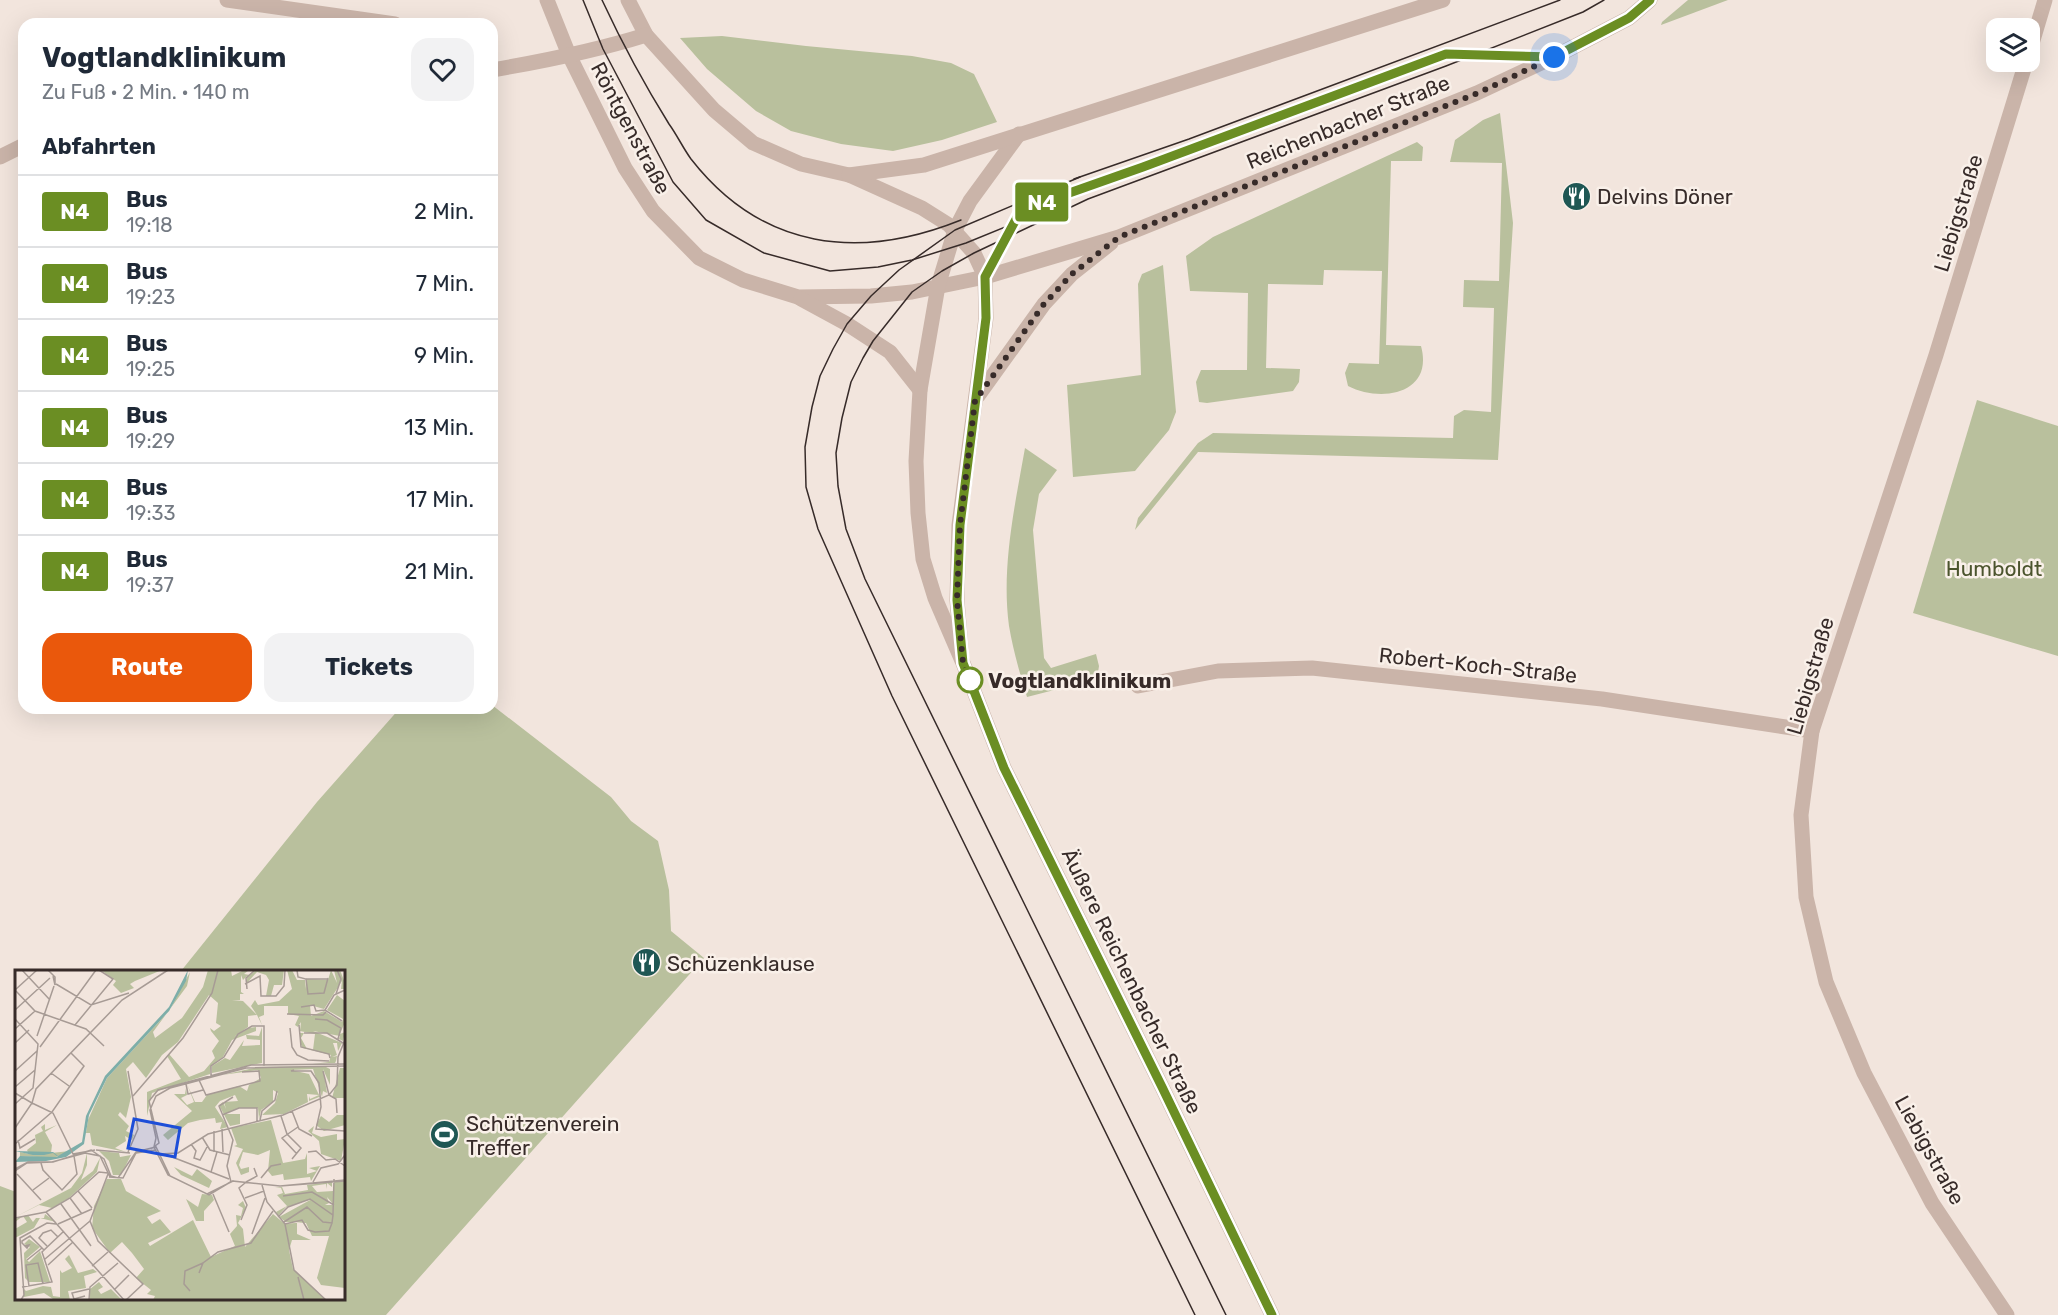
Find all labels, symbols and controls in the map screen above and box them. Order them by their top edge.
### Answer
map controls [1986,18,2040,72]
button: layers [1986,18,2040,72]
button: heart [411,38,474,101]
text: Vogtlandklinikum [42,41,286,74]
your location [1539,42,1569,72]
street label: Röntgenstraße [586,58,676,198]
street label: Reichenbacher Straße [1243,70,1453,174]
text: Zu Fuß · 2 Min. · 140 m [42,80,250,104]
text: Abfahrten [42,133,156,160]
street label: Liebigstraße [1928,151,1988,275]
restaurant icon: Delvins Döner [1560,180,1592,212]
line badge: N4 [1015,182,1069,222]
place label: Delvins Döner [1597,184,1733,209]
text: Bus [126,186,168,213]
text: N4 [1027,190,1057,215]
text: 2 Min. [414,198,474,225]
text: N4 [60,199,90,224]
text: 19:18 [126,213,173,237]
text: Bus [126,258,168,285]
text: 7 Min. [416,270,474,297]
text: N4 [60,271,90,296]
text: 19:23 [126,285,175,309]
text: Bus [126,330,168,357]
text: 9 Min. [414,342,474,369]
text: N4 [60,343,90,368]
text: 19:25 [126,357,175,381]
text: Bus [126,402,168,429]
text: 13 Min. [404,414,474,441]
text: N4 [60,415,90,440]
text: 19:29 [126,429,175,453]
text: Bus [126,474,168,501]
text: 17 Min. [406,486,474,513]
text: N4 [60,487,90,512]
text: 19:33 [126,501,176,525]
text: Bus [126,546,168,573]
park label: Humboldt [1946,556,2042,581]
text: 21 Min. [405,558,474,585]
text: N4 [60,559,90,584]
text: 19:37 [126,573,174,597]
street label: Liebigstraße [1781,614,1839,738]
button: Route [42,633,252,702]
button: Tickets [264,633,474,702]
street label: Robert-Koch-Straße [1378,642,1578,688]
marker: Vogtlandklinikum [957,667,983,693]
place label: Vogtlandklinikum [988,668,1171,693]
street label: Äußere Reichenbacher Straße [1057,844,1207,1118]
restaurant icon: Schüzenklause [630,947,662,979]
place label: Schüzenklause [667,951,815,976]
inset map [15,970,345,1300]
street label: Liebigstraße [1890,1091,1970,1209]
place label: Schützenverein Treffer [466,1111,619,1160]
sports icon: Schützenverein Treffer [429,1119,461,1151]

